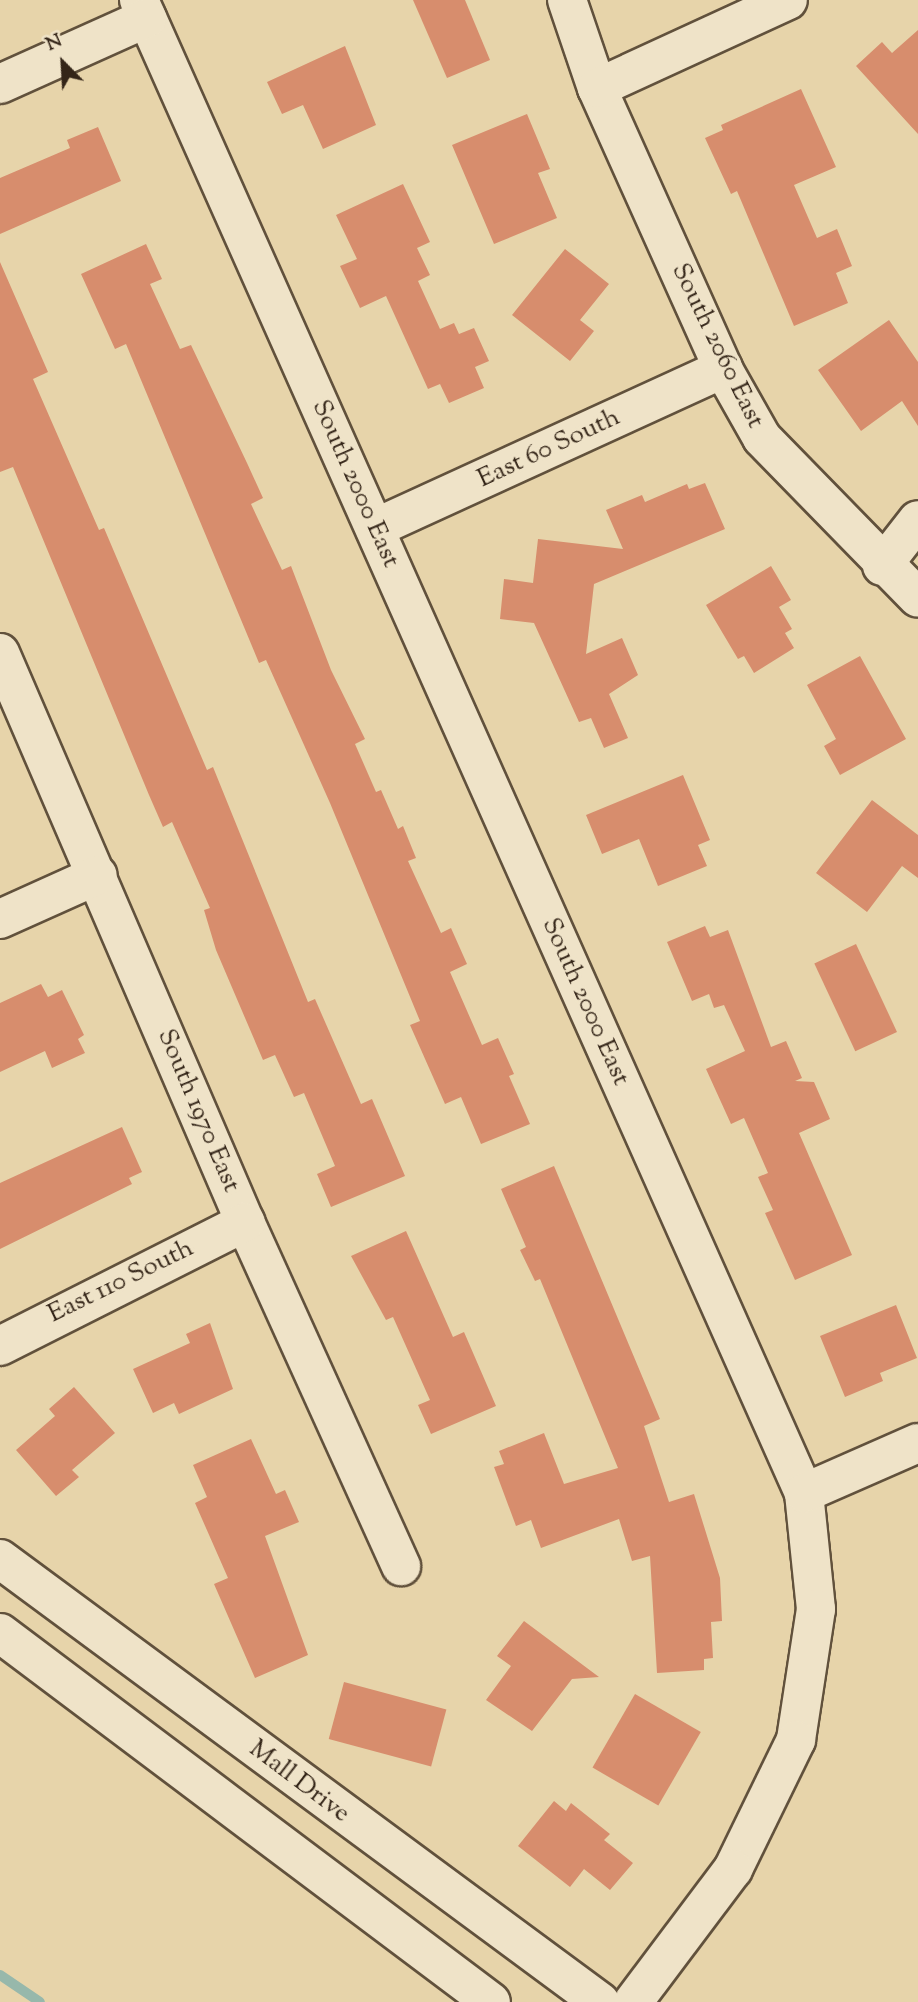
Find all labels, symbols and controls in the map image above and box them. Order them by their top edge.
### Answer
north arrow [28,28,98,98]
text: N [42,28,67,59]
street label: South 2060 East [664,259,770,433]
street label: South 2000 East [304,395,406,573]
street label: East 60 South [473,402,625,496]
street label: South 2000 East [534,913,636,1091]
street label: South 1970 East [150,1025,246,1197]
street label: East 110 South [43,1233,199,1331]
street label: Mall Drive [242,1734,356,1830]

